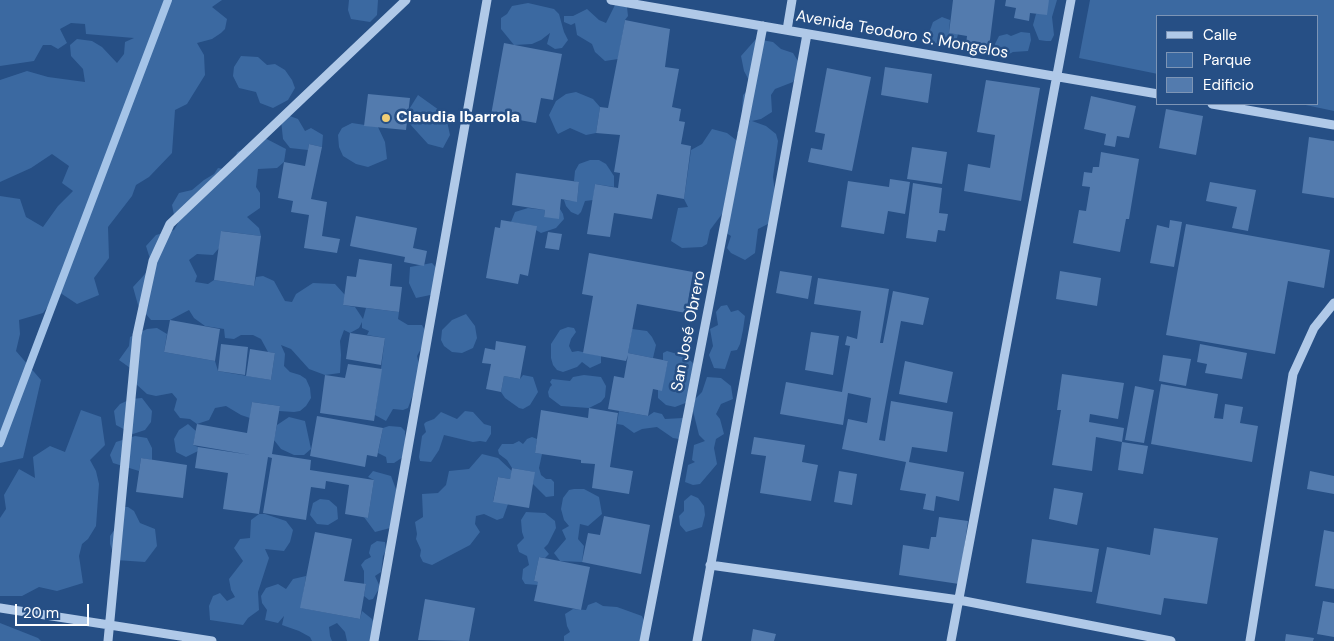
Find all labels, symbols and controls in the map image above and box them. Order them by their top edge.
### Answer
street label: Avenida Teodoro S. Mongelos [794,7,1010,63]
legend [1156,15,1319,105]
text: Calle [1203,25,1237,45]
text: Parque [1203,50,1251,70]
text: Edificio [1203,75,1254,95]
place label: Claudia Ibarrola [396,108,520,128]
marker: Claudia Ibarrola [380,112,392,124]
street label: San José Obrero [668,269,710,393]
scale bar [18,594,91,626]
text: 20 m [23,603,59,623]

